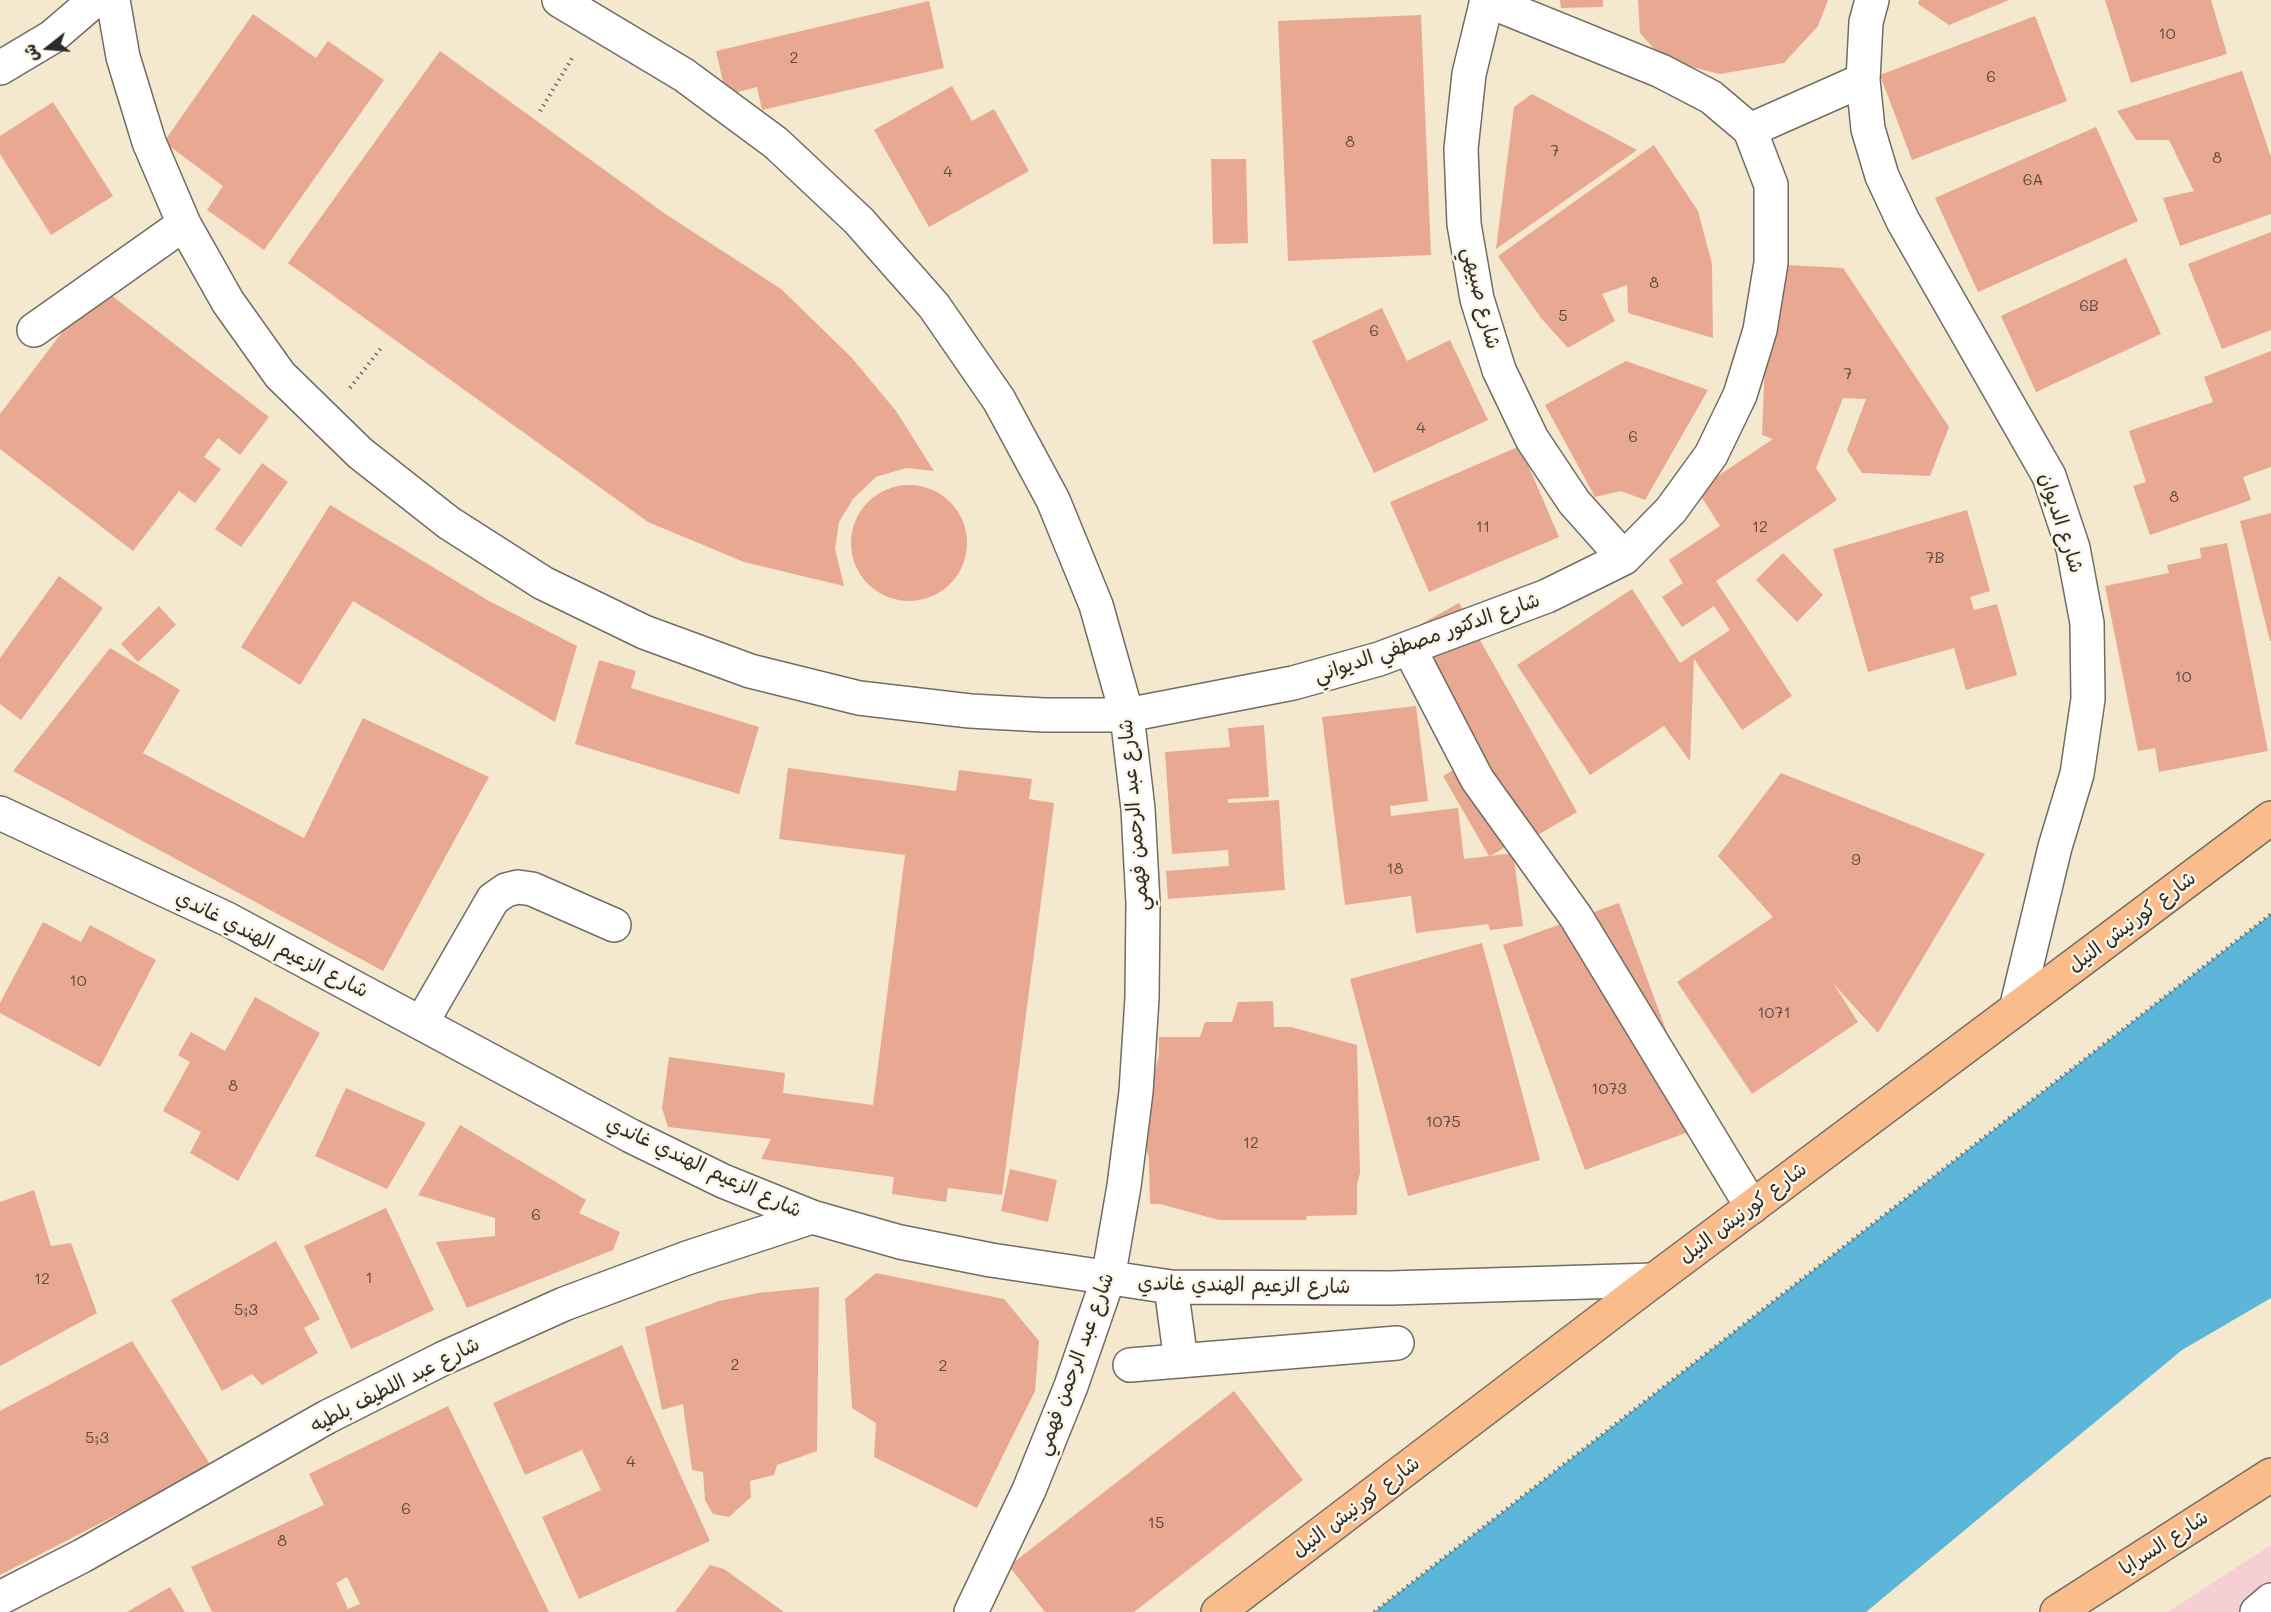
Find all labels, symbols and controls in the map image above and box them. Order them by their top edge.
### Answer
north arrow [18,18,78,78]
house number: 10 [2158,24,2176,44]
text: ش [18,42,43,65]
house number: 2 [790,48,798,68]
house number: 6 [1986,67,1996,87]
house number: 8 [1345,132,1355,152]
house number: 7 [1551,141,1559,161]
house number: 8 [2212,148,2222,168]
house number: 4 [943,162,953,182]
house number: 6A [2023,170,2043,190]
street label: شارع صبيهي [1457,245,1505,351]
house number: 8 [1649,273,1659,293]
house number: 6B [2079,296,2099,316]
house number: 5 [1558,306,1568,326]
house number: 6 [1369,321,1379,341]
house number: 7 [1844,364,1852,384]
house number: 4 [1416,418,1426,438]
house number: 6 [1628,427,1638,447]
street label: شارع الديوان [2034,470,2088,576]
house number: 8 [2169,487,2179,507]
house number: 11 [1476,517,1490,537]
house number: 12 [1752,517,1768,537]
house number: 7B [1926,548,1944,568]
street label: شارع الدكتور مصطفي الديواني [1311,588,1543,688]
house number: 10 [2174,667,2192,687]
street label: شارع عبد الرحمن فهمي [1114,718,1154,912]
house number: 9 [1851,850,1861,870]
house number: 18 [1387,859,1403,879]
street label: شارع كورنيش النيل [2063,866,2201,978]
street label: شارع الزعيم الهندي غاندي [172,885,372,1003]
house number: 10 [69,971,87,991]
house number: 1071 [1757,1003,1791,1023]
house number: 8 [228,1076,238,1096]
house number: 1073 [1591,1079,1627,1099]
street label: شارع الزعيم الهندي غاندي [603,1111,805,1223]
house number: 1075 [1425,1112,1461,1132]
house number: 12 [1243,1133,1259,1153]
street label: شارع كورنيش النيل [1674,1157,1812,1269]
house number: 6 [531,1205,541,1225]
house number: 1 [365,1268,373,1288]
house number: 12 [34,1269,50,1289]
street label: شارع عبد الرحمن فهمي [1031,1269,1119,1459]
street label: شارع الزعيم الهندي غاندي [1137,1271,1351,1299]
house number: 5;3 [234,1300,258,1320]
street label: شارع عبد اللطيف بلطيه [306,1332,484,1438]
house number: 2 [731,1355,739,1375]
house number: 2 [939,1356,947,1376]
house number: 5;3 [85,1428,109,1448]
street label: شارع كورنيش النيل [1287,1451,1425,1563]
house number: 4 [626,1452,636,1472]
house number: 6 [401,1499,411,1519]
street label: شارع السرايا [2115,1505,2213,1581]
house number: 15 [1148,1513,1164,1533]
house number: 8 [277,1531,287,1551]

